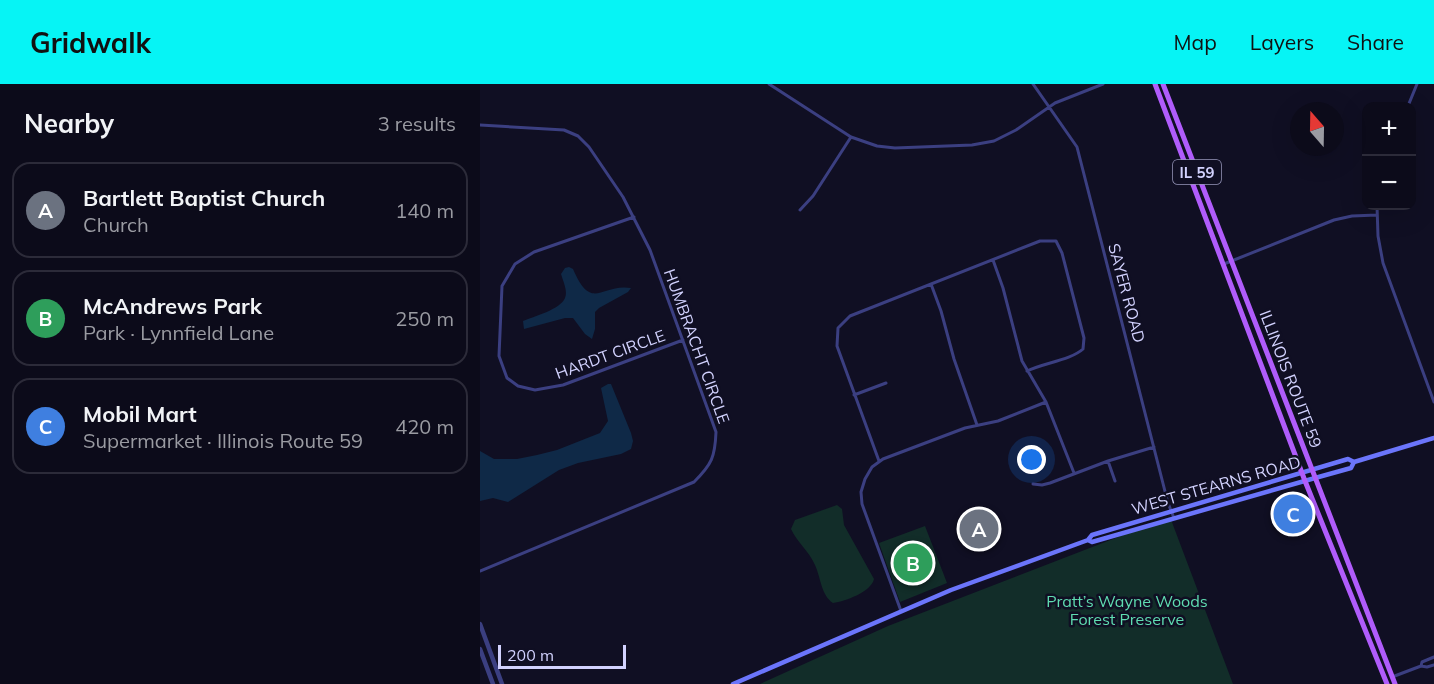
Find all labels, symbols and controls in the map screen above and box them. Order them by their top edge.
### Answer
text: Gridwalk [30,25,151,60]
text: Map [1174,29,1217,55]
text: Layers [1250,29,1314,55]
text: Share [1347,29,1404,55]
north arrow [1290,102,1344,156]
map controls [1362,102,1416,210]
button: + [1362,102,1416,156]
text: Nearby [24,107,114,140]
text: 3 results [378,111,456,136]
button: − [1362,156,1416,210]
road number: IL 59 [1173,160,1221,184]
text: Bartlett Baptist Church [83,184,325,212]
text: A [38,198,53,223]
text: 140 m [395,198,454,223]
text: Church [83,212,149,237]
street label: SAYER ROAD [1104,241,1150,345]
street label: HUMBRACHT CIRCLE [660,266,734,426]
text: McAndrews Park [83,292,262,320]
text: B [39,306,52,331]
text: 250 m [395,306,454,331]
street label: ILLINOIS ROUTE 59 [1256,307,1326,451]
text: Park · Lynnfield Lane [83,320,274,345]
street label: HARDT CIRCLE [552,325,668,383]
text: Mobil Mart [83,400,197,428]
text: C [39,414,52,439]
text: 420 m [395,414,454,439]
text: Supermarket · Illinois Route 59 [83,428,363,453]
your location [1017,445,1046,474]
street label: WEST STEARNS ROAD [1129,451,1303,519]
pin: C [1274,492,1312,536]
pin: A [960,506,998,552]
pin: B [894,540,932,586]
park label: Pratt’s Wayne Woods Forest Preserve [1046,591,1208,629]
scale bar [498,642,626,670]
text: 200 m [507,645,554,665]

